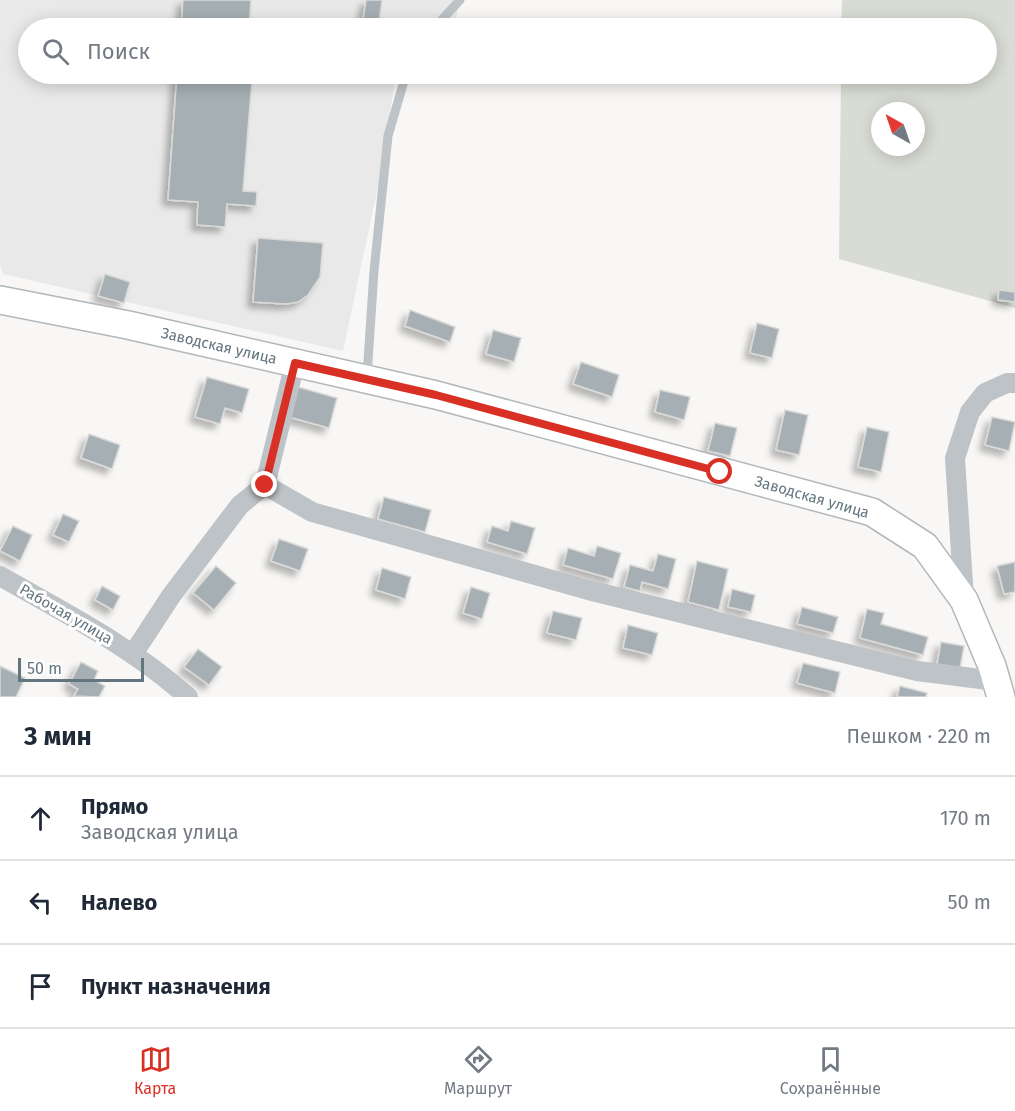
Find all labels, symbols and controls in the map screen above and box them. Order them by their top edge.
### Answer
search box [18,18,997,84]
icon: search [39,35,72,68]
text: Поиск [87,38,150,65]
north arrow [871,102,925,156]
street label: Заводская улица [159,324,279,368]
route start [706,458,732,484]
route end [251,471,277,497]
street label: Заводская улица [753,472,871,522]
street label: Рабочая улица [16,580,116,648]
scale bar [18,655,144,682]
text: 50 m [27,659,62,678]
text: 3 мин [24,721,92,752]
text: Пешком · 220 m [847,724,991,748]
text: Прямо [81,793,148,820]
icon: ahead [24,802,57,835]
text: 170 m [940,806,991,830]
text: Заводская улица [81,820,239,844]
icon: left [24,886,57,919]
text: Налево [81,889,157,916]
text: 50 m [947,890,991,914]
icon: arrive [24,970,57,1003]
text: Пункт назначения [81,973,271,1000]
tab: Карта [134,1043,176,1098]
tab: Маршрут [444,1043,512,1098]
tab: Сохранённые [780,1043,881,1098]

